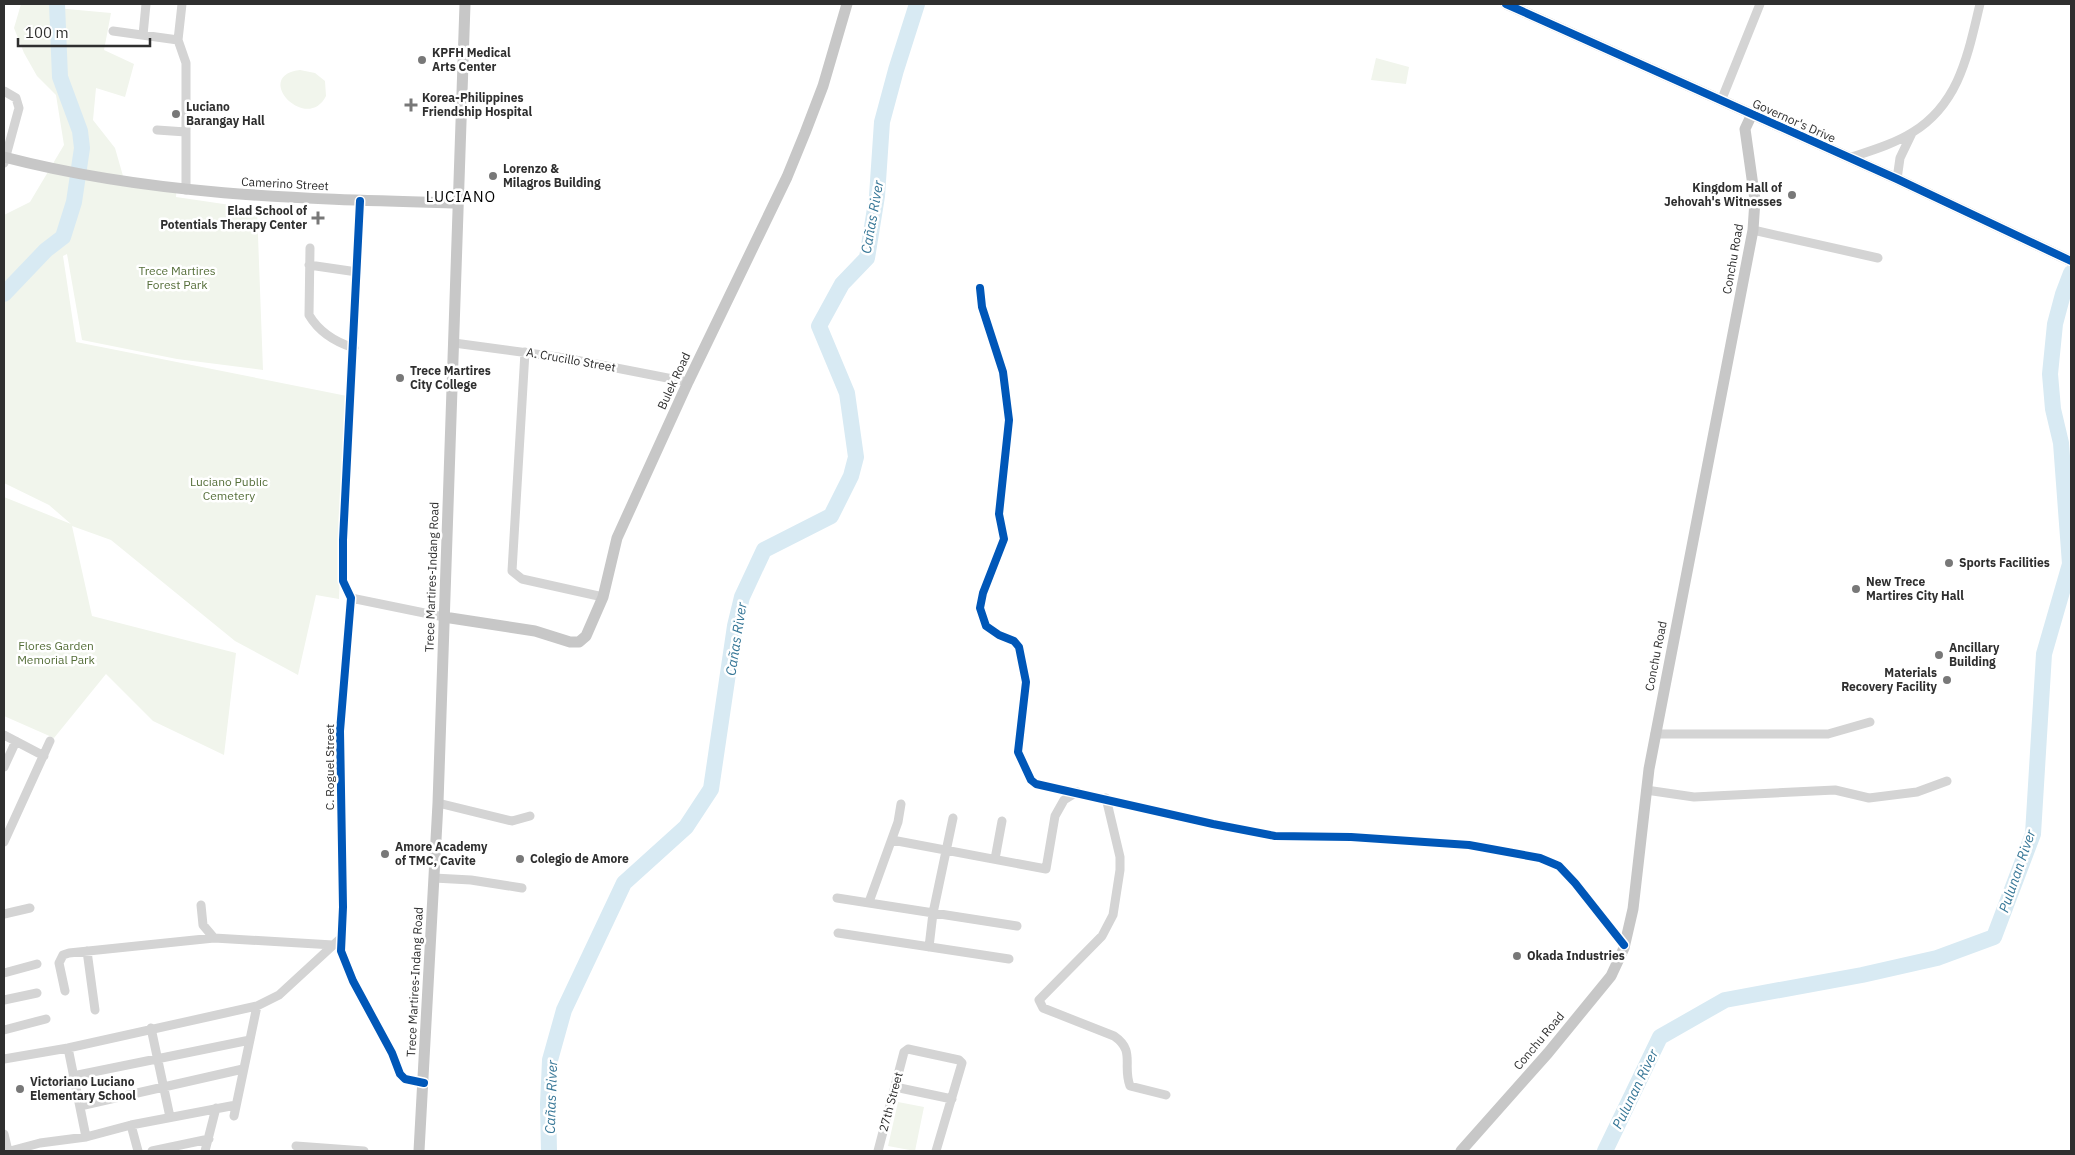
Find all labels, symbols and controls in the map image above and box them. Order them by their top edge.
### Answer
scale bar [18,15,150,47]
text: 100 m [25,23,69,42]
place label: KPFH Medical Arts Center [432,45,511,74]
marker: KPFH Medical Arts Center [416,54,428,66]
place label: Korea-Philippines Friendship Hospital [422,90,533,119]
street label: Governor's Drive [1750,95,1839,146]
marker: Korea-Philippines Friendship Hospital [404,98,418,112]
place label: Luciano Barangay Hall [186,99,265,128]
marker: Luciano Barangay Hall [170,108,182,120]
place label: Lorenzo & Milagros Building [503,161,601,190]
marker: Lorenzo & Milagros Building [487,170,499,182]
street label: Camerino Street [241,174,329,193]
water label: Cañas River [857,178,887,255]
place label: Kingdom Hall of Jehovah's Witnesses [1664,180,1783,209]
district label: LUCIANO [426,187,496,206]
marker: Kingdom Hall of Jehovah's Witnesses [1786,189,1798,201]
place label: Elad School of Potentials Therapy Center [160,203,308,232]
marker: Elad School of Potentials Therapy Center [311,211,325,225]
street label: Conchu Road [1719,223,1746,295]
park label: Trece Martires Forest Park [138,263,216,292]
street label: A. Crucillo Street [525,344,617,375]
street label: Bulek Road [654,350,693,412]
place label: Trece Martires City College [410,363,491,392]
marker: Trece Martires City College [394,372,406,384]
park label: Luciano Public Cemetery [190,474,268,503]
street label: Trece Martires-Indang Road [421,502,442,652]
place label: Sports Facilities [1959,555,2050,570]
marker: Sports Facilities [1943,557,1955,569]
place label: New Trece Martires City Hall [1866,574,1964,603]
marker: New Trece Martires City Hall [1850,583,1862,595]
water label: Cañas River [721,600,751,677]
street label: Conchu Road [1641,620,1670,692]
park label: Flores Garden Memorial Park [17,638,96,667]
place label: Ancillary Building [1949,640,2000,669]
marker: Ancillary Building [1933,649,1945,661]
place label: Materials Recovery Facility [1841,665,1938,694]
marker: Materials Recovery Facility [1941,674,1953,686]
street label: C. Roguel Street [322,724,337,810]
water label: Pulunan River [1994,826,2040,915]
place label: Amore Academy of TMC, Cavite [395,839,488,868]
marker: Amore Academy of TMC, Cavite [379,848,391,860]
place label: Colegio de Amore [530,851,629,866]
marker: Colegio de Amore [514,853,526,865]
street label: Trece Martires-Indang Road [403,907,426,1057]
place label: Okada Industries [1527,948,1625,963]
marker: Okada Industries [1511,950,1523,962]
street label: Conchu Road [1510,1009,1567,1073]
water label: Pulunan River [1608,1045,1662,1132]
water label: Cañas River [541,1059,561,1134]
street label: 27th Street [875,1070,906,1133]
place label: Victoriano Luciano Elementary School [30,1074,136,1103]
marker: Victoriano Luciano Elementary School [14,1083,26,1095]

